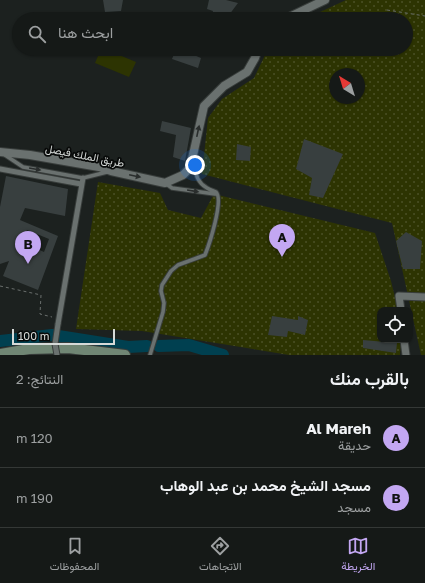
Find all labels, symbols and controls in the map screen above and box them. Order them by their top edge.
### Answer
search box [12,12,413,56]
icon: search [26,23,48,45]
text: ابحث هنا [58,23,113,41]
north arrow [329,68,365,104]
one-way arrow [196,125,202,138]
street label: طريق الملك فيصل [44,141,126,170]
your location [185,155,205,175]
one-way arrow [29,166,41,172]
one-way arrow [128,174,141,180]
one-way arrow [187,188,199,194]
pin: A [269,224,295,257]
pin: B [15,231,41,264]
map controls [377,307,413,343]
button: locate [377,307,413,343]
scale bar [12,327,115,346]
text: 100 m [18,329,49,342]
text: بالقرب منك [330,368,409,389]
text: النتائج: 2 [16,371,63,387]
text: Al Mareh [306,419,371,437]
text: 120 m [16,430,53,446]
text: A [391,430,401,446]
text: حديقة [338,437,371,453]
text: مسجد الشيخ محمد بن عبد الوهاب [160,476,371,494]
text: 190 m [16,490,53,506]
text: B [391,490,401,506]
text: مسجد [337,499,371,515]
tab: المحفوظات [50,535,99,576]
tab: الاتجاهات [199,535,242,576]
tab: الخريطة [341,535,375,576]

